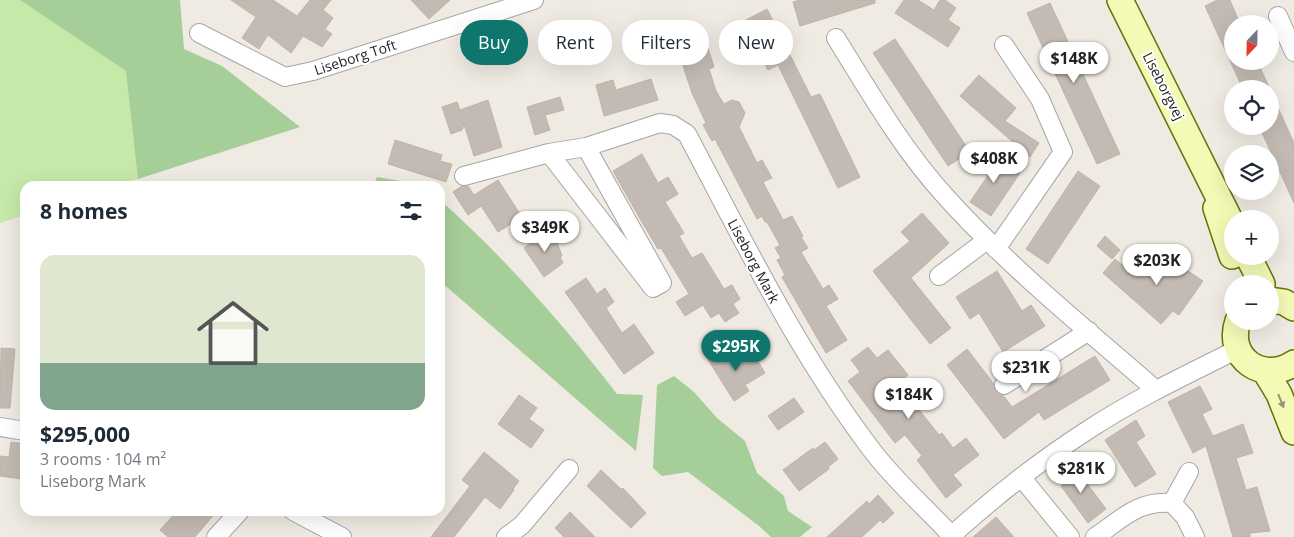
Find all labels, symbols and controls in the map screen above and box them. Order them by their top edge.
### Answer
north arrow [1224,15,1279,70]
map controls [1224,15,1279,330]
chip: Buy [460,20,528,65]
chip: Rent [538,20,612,65]
chip: Filters [622,20,709,65]
chip: New [719,20,793,65]
street label: Liseborg Toft [312,35,398,79]
pin: $148K [1039,42,1109,84]
text: $148K [1050,47,1098,69]
street label: Liseborgvej [1139,49,1189,123]
button: locate [1224,80,1279,135]
pin: $408K [959,142,1029,184]
button: layers [1224,145,1279,200]
text: $408K [970,147,1018,169]
text: 8 homes [40,197,128,225]
icon: filters [397,197,425,225]
pin: $349K [510,210,580,253]
button: + [1224,210,1279,265]
text: $349K [521,216,569,238]
street label: Liseborg Mark [724,216,784,307]
pin: $203K [1122,244,1192,286]
text: $203K [1133,249,1181,271]
button: − [1224,275,1279,330]
icon: home [188,288,278,378]
pin: $295K [701,330,771,372]
text: $295K [712,335,760,357]
pin: $231K [991,350,1061,393]
text: $231K [1002,356,1050,378]
pin: $184K [874,378,944,420]
text: $184K [885,383,933,405]
one-way arrow [1278,394,1286,408]
text: $295,000 [40,420,130,448]
text: 3 rooms · 104 m² [40,448,166,470]
pin: $281K [1046,452,1116,494]
text: $281K [1057,457,1105,479]
text: Liseborg Mark [40,470,146,492]

